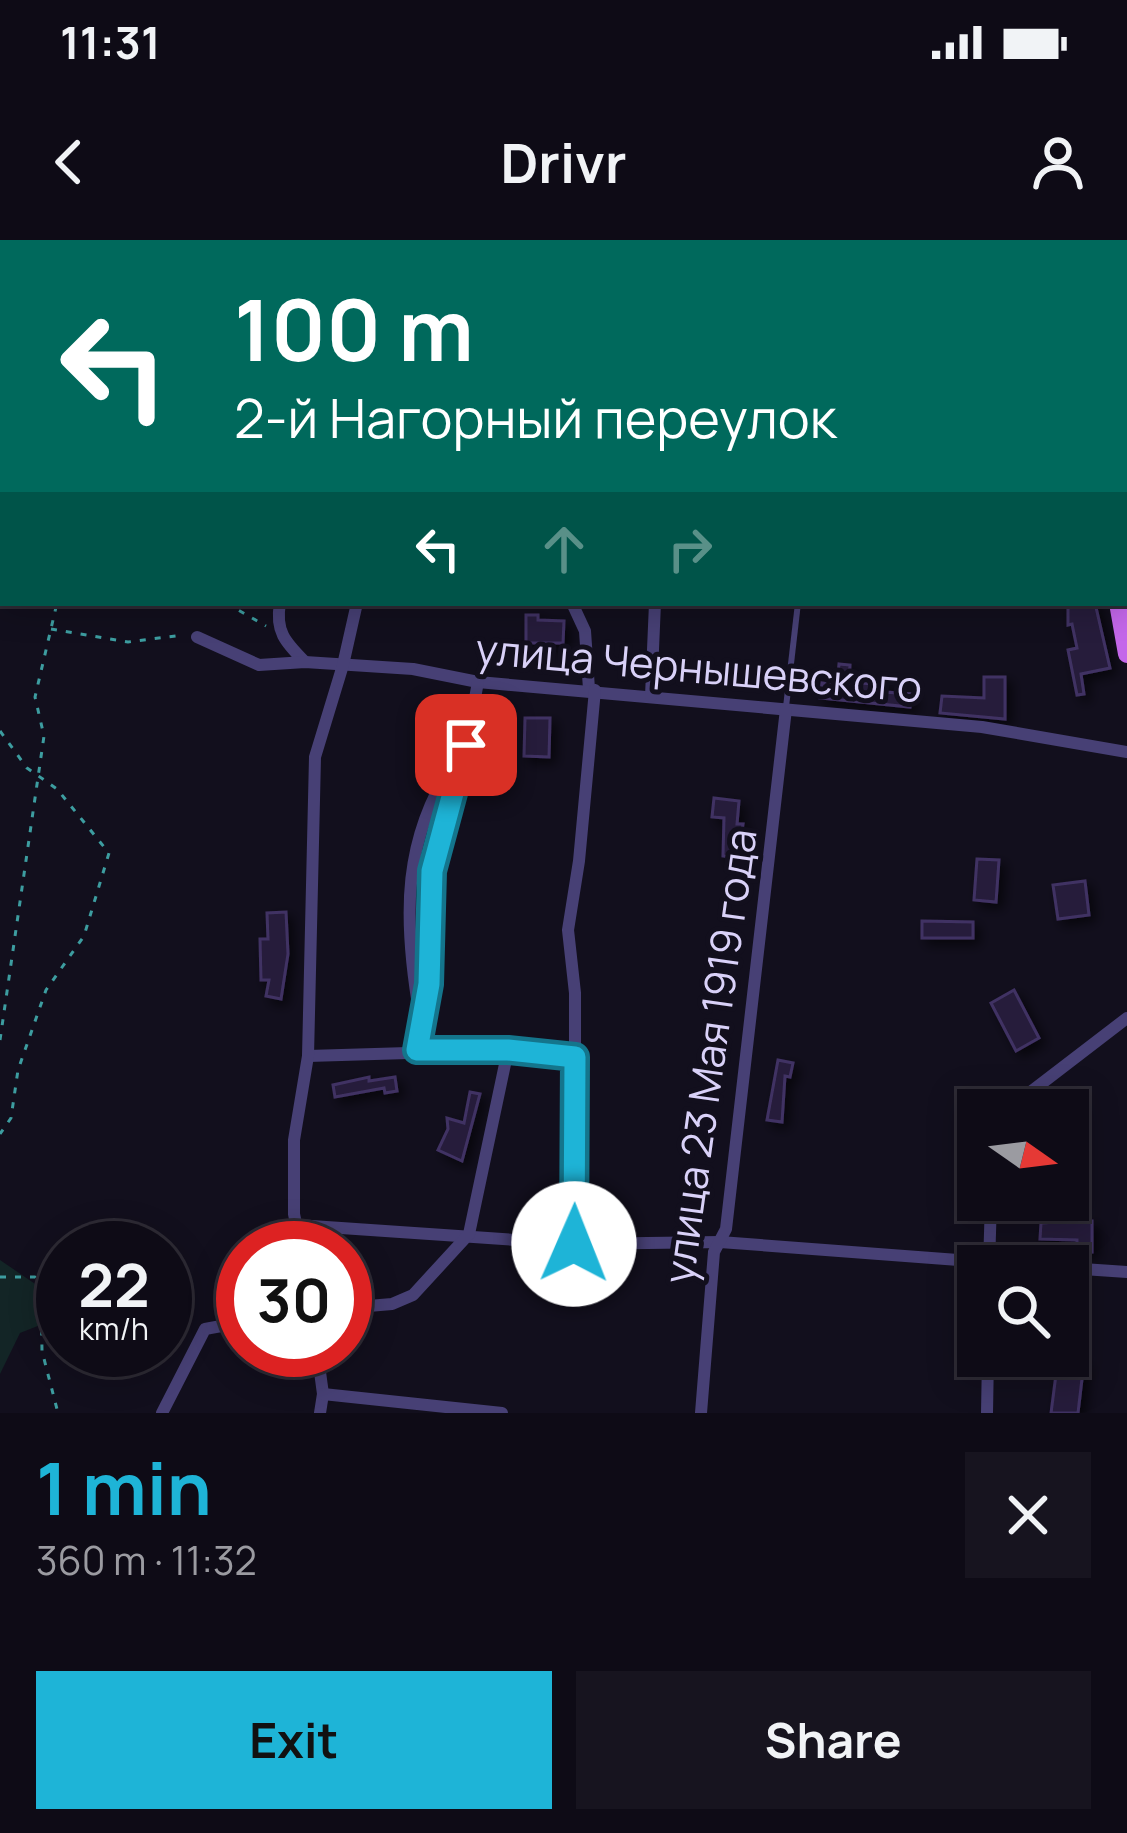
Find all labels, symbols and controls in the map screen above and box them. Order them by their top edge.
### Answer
text: 11:31 [60,11,161,73]
text: Drivr [501,125,626,199]
icon: back [36,129,102,195]
icon: person [1025,129,1091,195]
text: 100 m [234,271,474,386]
icon: left [36,288,192,444]
text: 2-й Нагорный переулок [234,380,837,454]
icon: left [405,516,471,582]
icon: ahead [531,516,597,582]
icon: right [657,516,723,582]
street label: улица Чернышевского [473,619,925,715]
pin [415,694,517,796]
icon: arrive [433,712,499,778]
street label: улица 23 Мая 1919 года [648,825,770,1287]
north arrow [957,1089,1089,1221]
map controls [957,1089,1089,1377]
position arrow [511,1181,637,1307]
speed limit sign: 30 [216,1221,372,1377]
text: 22 [78,1243,150,1325]
button: search [957,1245,1089,1377]
text: km/h [79,1308,149,1349]
text: 1 min [36,1438,212,1537]
button: close [965,1452,1091,1578]
text: 360 m · 11:32 [36,1533,257,1587]
button: Exit [36,1671,552,1809]
button: Share [576,1671,1091,1809]

